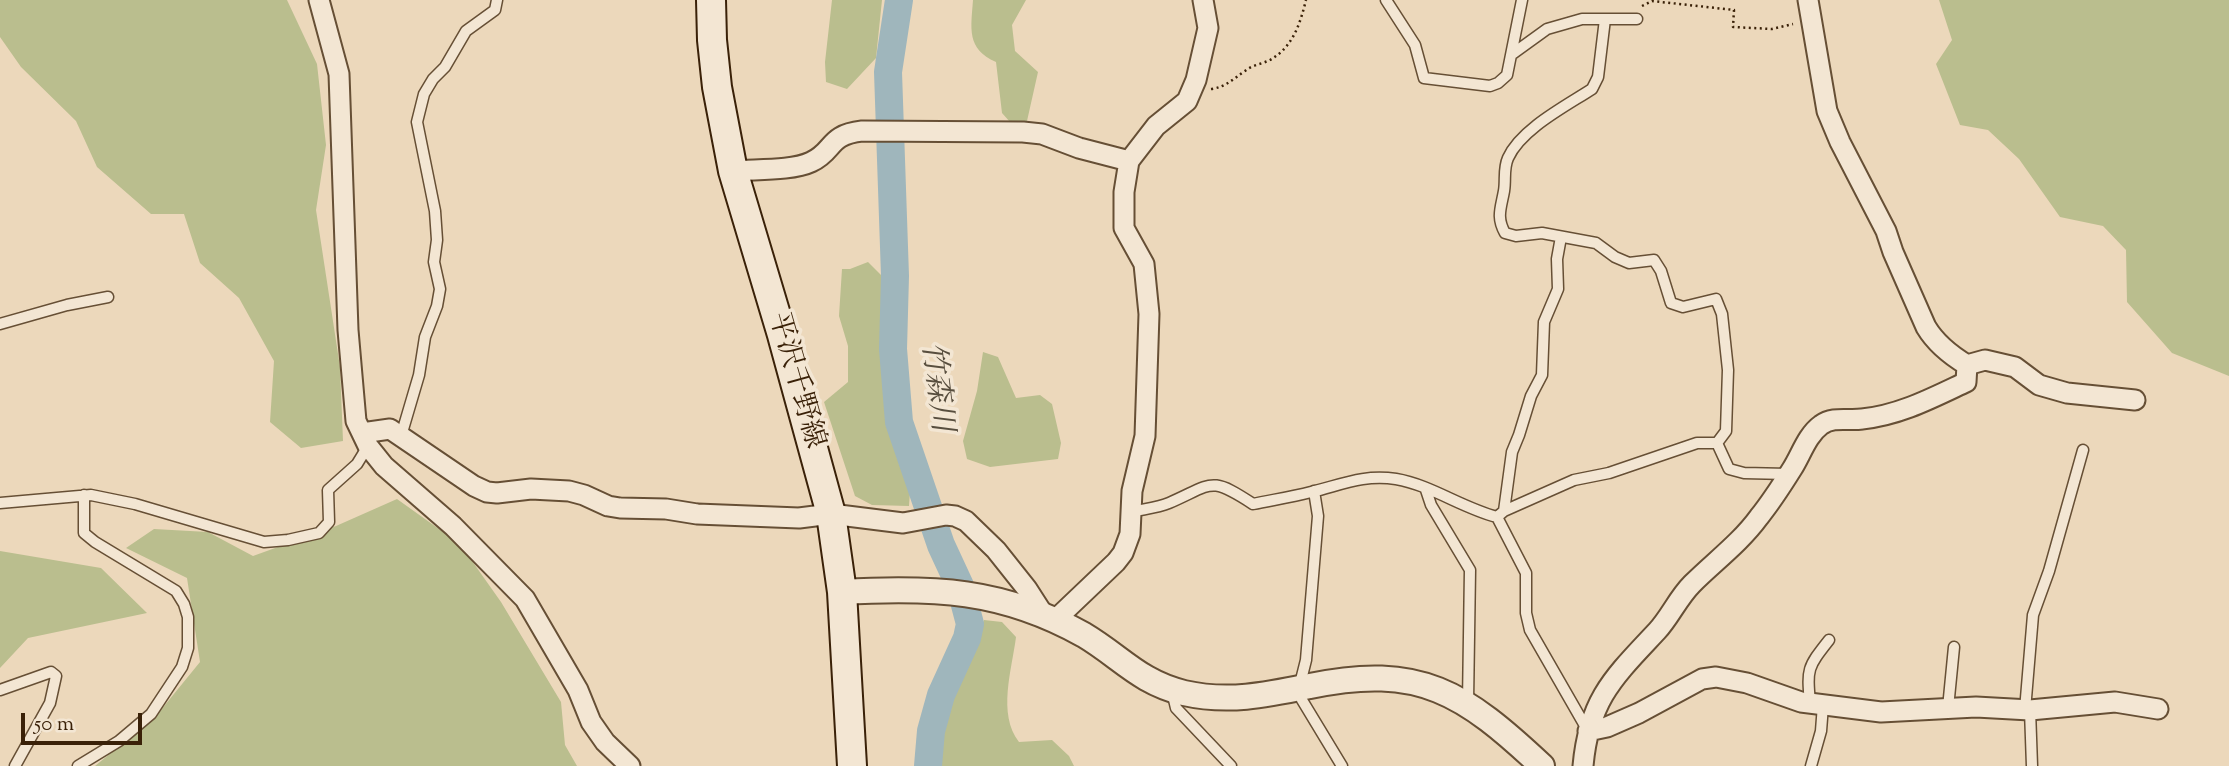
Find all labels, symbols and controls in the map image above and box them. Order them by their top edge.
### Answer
street label: 平沢千野線 [759,309,829,453]
water label: 竹森川 [911,340,957,434]
scale bar [24,700,145,744]
text: 50 m [34,710,74,740]

